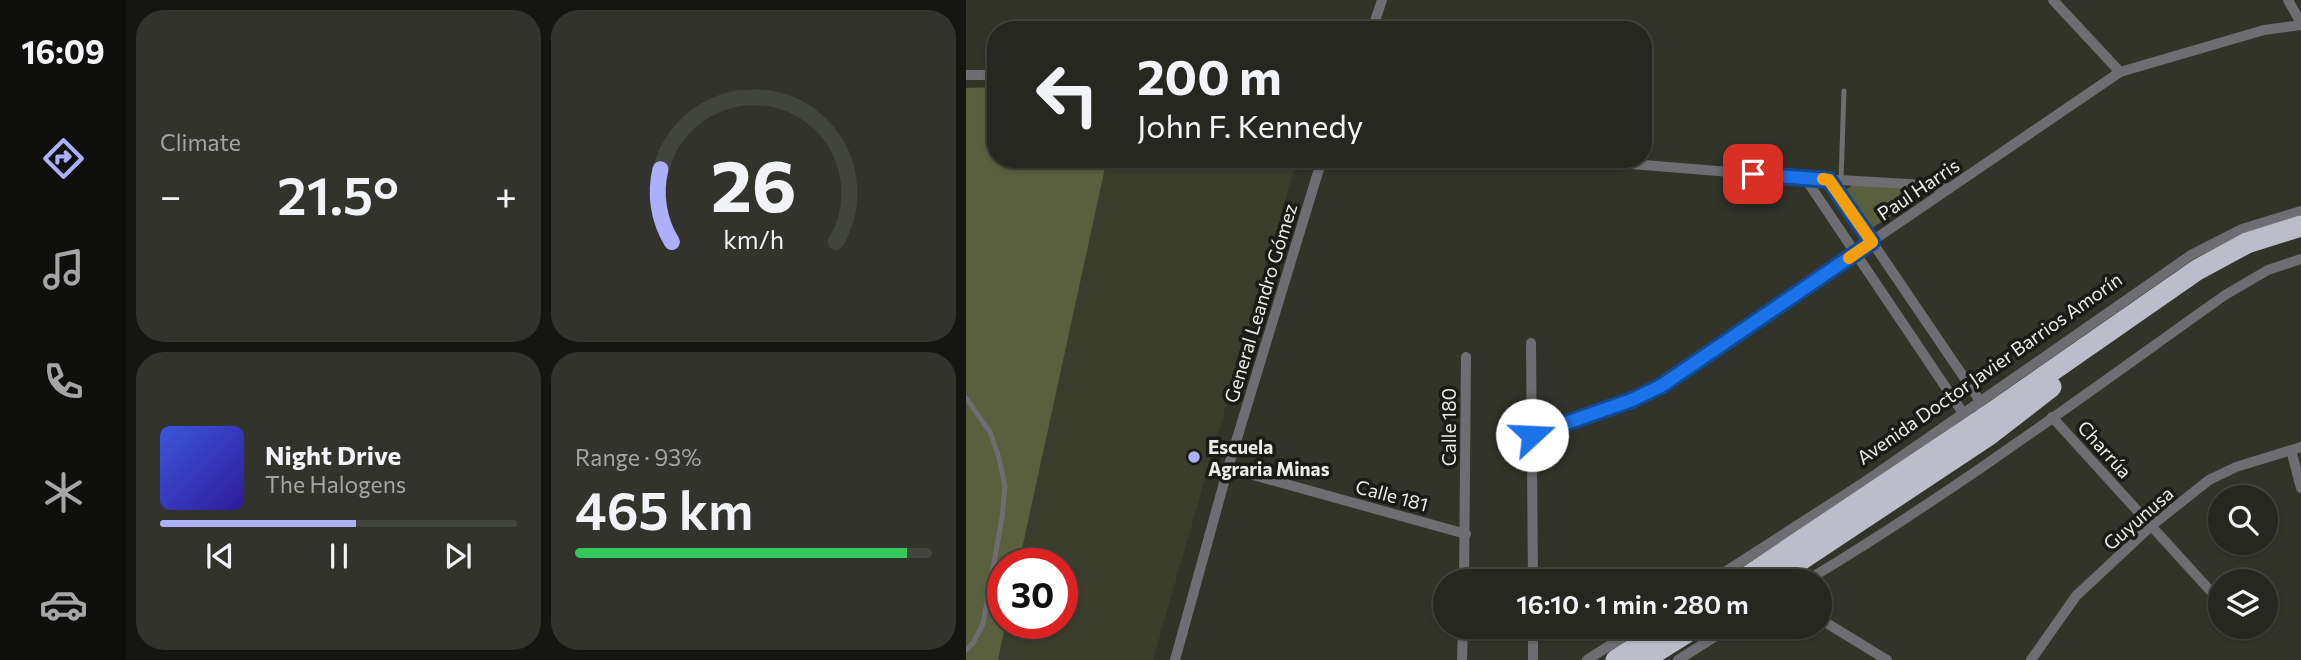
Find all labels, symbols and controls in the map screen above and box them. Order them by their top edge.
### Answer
text: 16:09 [21,31,105,71]
text: 200 m [1137,45,1282,105]
icon: left [1022,49,1113,140]
text: John F. Kennedy [1137,105,1363,145]
text: Climate [160,128,241,156]
icon: directions [39,134,88,183]
text: 26 [711,138,796,227]
pin [1723,144,1783,204]
street label: Paul Harris [1873,153,1963,225]
icon: arrive [1734,155,1772,193]
text: 21.5° [277,162,399,226]
text: − [160,171,182,218]
text: + [495,171,517,218]
street label: General Leandro Gómez [1219,201,1301,405]
text: km/h [723,224,784,254]
icon: music [39,245,88,294]
street label: Avenida Doctor Javier Barrios Amorín [1852,267,2126,469]
icon: phone [39,357,88,406]
street label: Calle 180 [1437,388,1460,466]
position arrow [1495,398,1569,472]
street label: Charrúa [2073,415,2137,483]
place label: Escuela Agraria Minas [1208,435,1330,480]
text: Night Drive [265,439,401,470]
text: Range · 93% [575,443,701,471]
marker: Escuela Agraria Minas [1186,449,1202,465]
icon: climate [39,468,88,517]
text: The Halogens [265,470,406,498]
street label: Calle 181 [1353,474,1431,516]
text: 465 km [575,477,753,541]
street label: Guyunusa [2098,481,2178,555]
map controls [2208,485,2278,639]
button: search [2208,485,2278,555]
icon: previous [201,537,239,575]
icon: pause [320,537,358,575]
icon: next [439,537,477,575]
speed limit sign: 30 [987,548,1078,639]
button: layers [2208,569,2278,639]
icon: car [39,580,88,629]
text: 16:10 · 1 min · 280 m [1516,588,1749,619]

